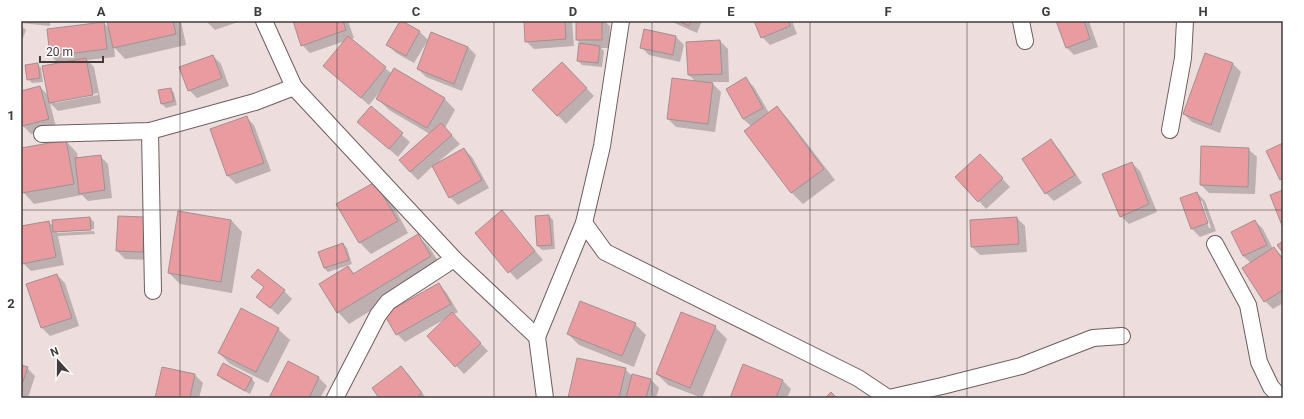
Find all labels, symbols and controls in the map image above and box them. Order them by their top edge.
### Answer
text: A [97,4,106,19]
text: B [254,4,262,19]
text: C [412,4,421,19]
text: D [569,4,577,19]
text: E [727,4,735,19]
text: F [884,4,892,19]
text: G [1042,4,1051,19]
text: H [1198,4,1208,19]
scale bar [40,38,103,64]
text: 20 m [46,45,73,59]
text: 1 [7,108,15,123]
text: 2 [7,296,15,311]
north arrow [38,341,78,381]
text: N [49,345,61,360]

